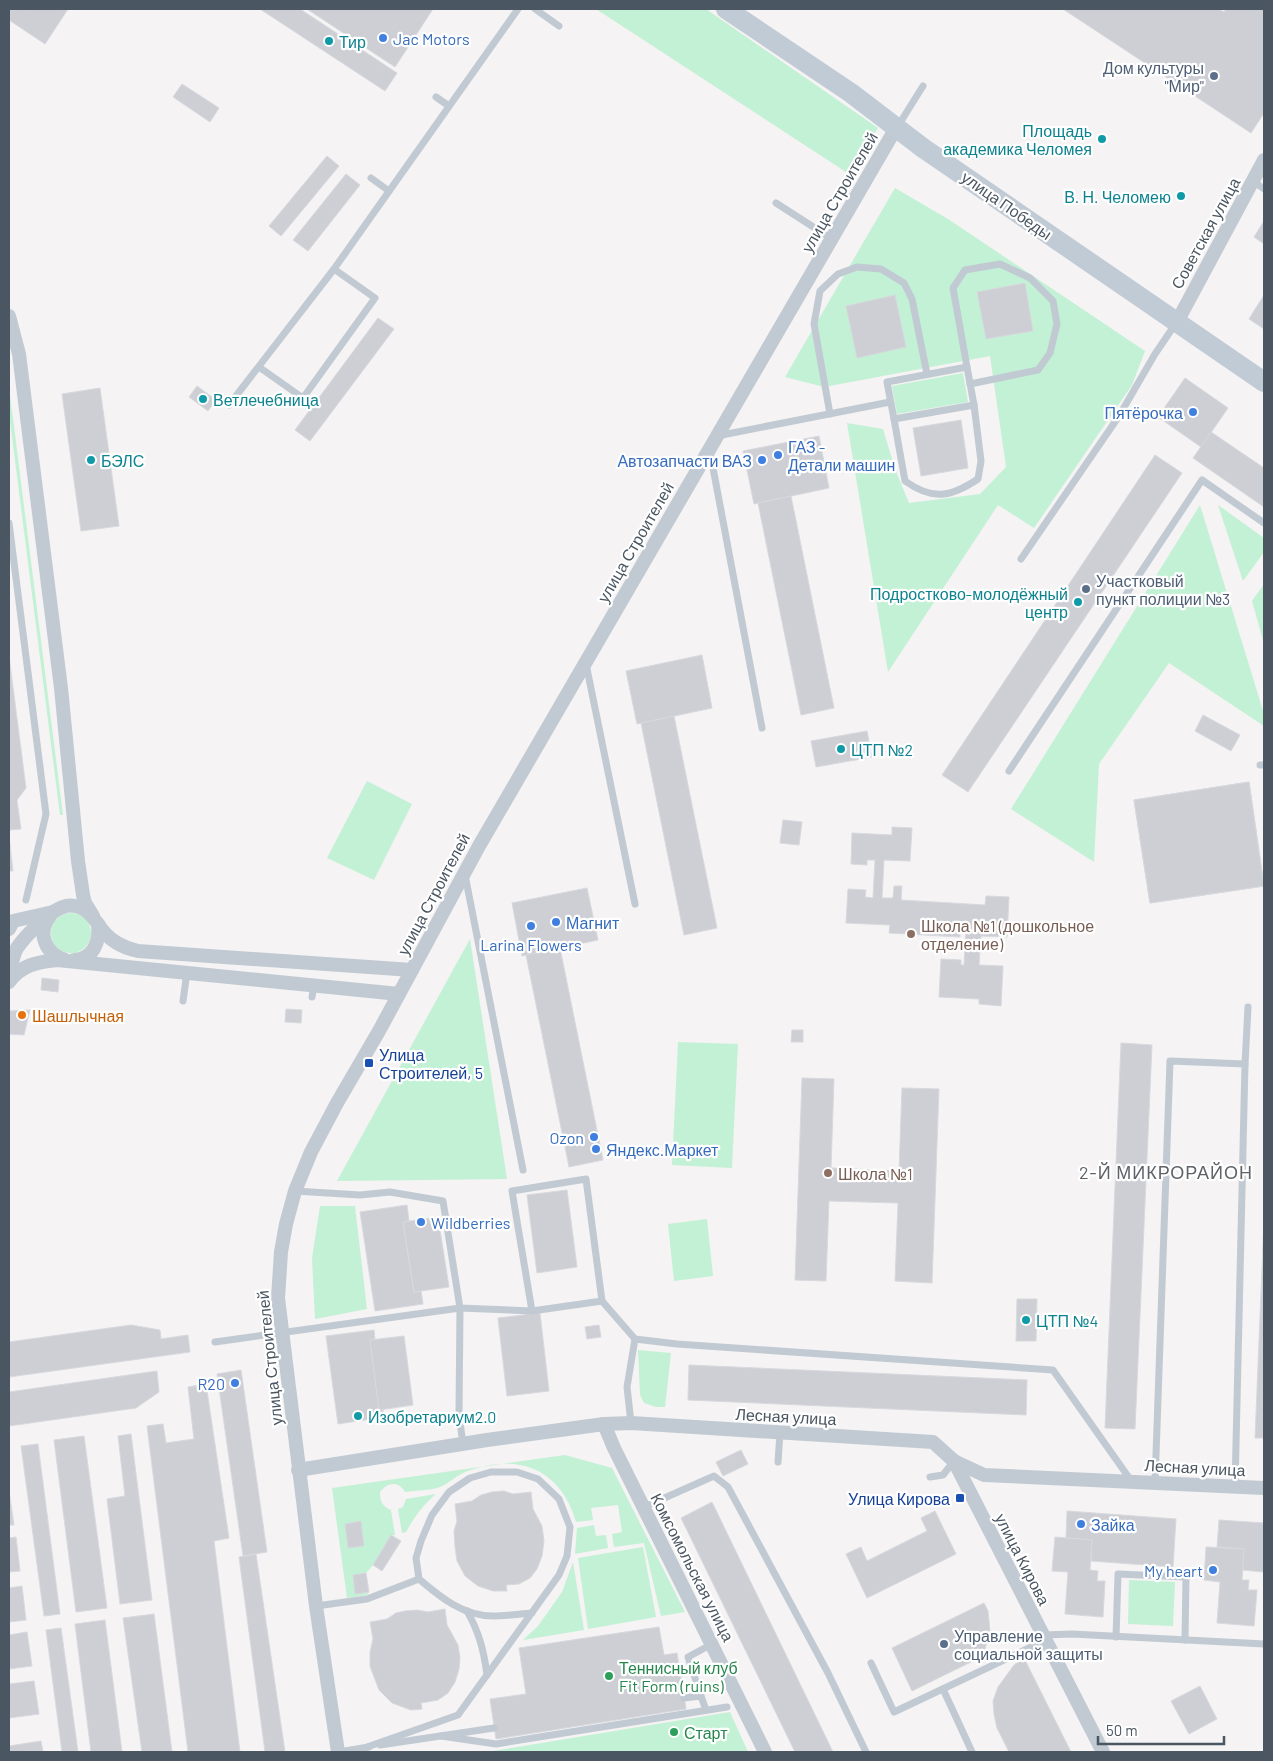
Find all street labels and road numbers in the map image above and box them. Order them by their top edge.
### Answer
street label: улица Строителей [797,129,881,255]
street label: улица Победы [958,167,1056,243]
street label: Советская улица [1167,174,1244,292]
street label: улица Строителей [593,479,677,605]
street label: улица Строителей [393,830,473,958]
street label: улица Строителей [252,1290,286,1426]
street label: Лесная улица [735,1404,837,1428]
street label: Лесная улица [1144,1455,1246,1479]
street label: Комсомольская улица [647,1490,739,1644]
street label: улица Кирова [992,1510,1054,1608]

